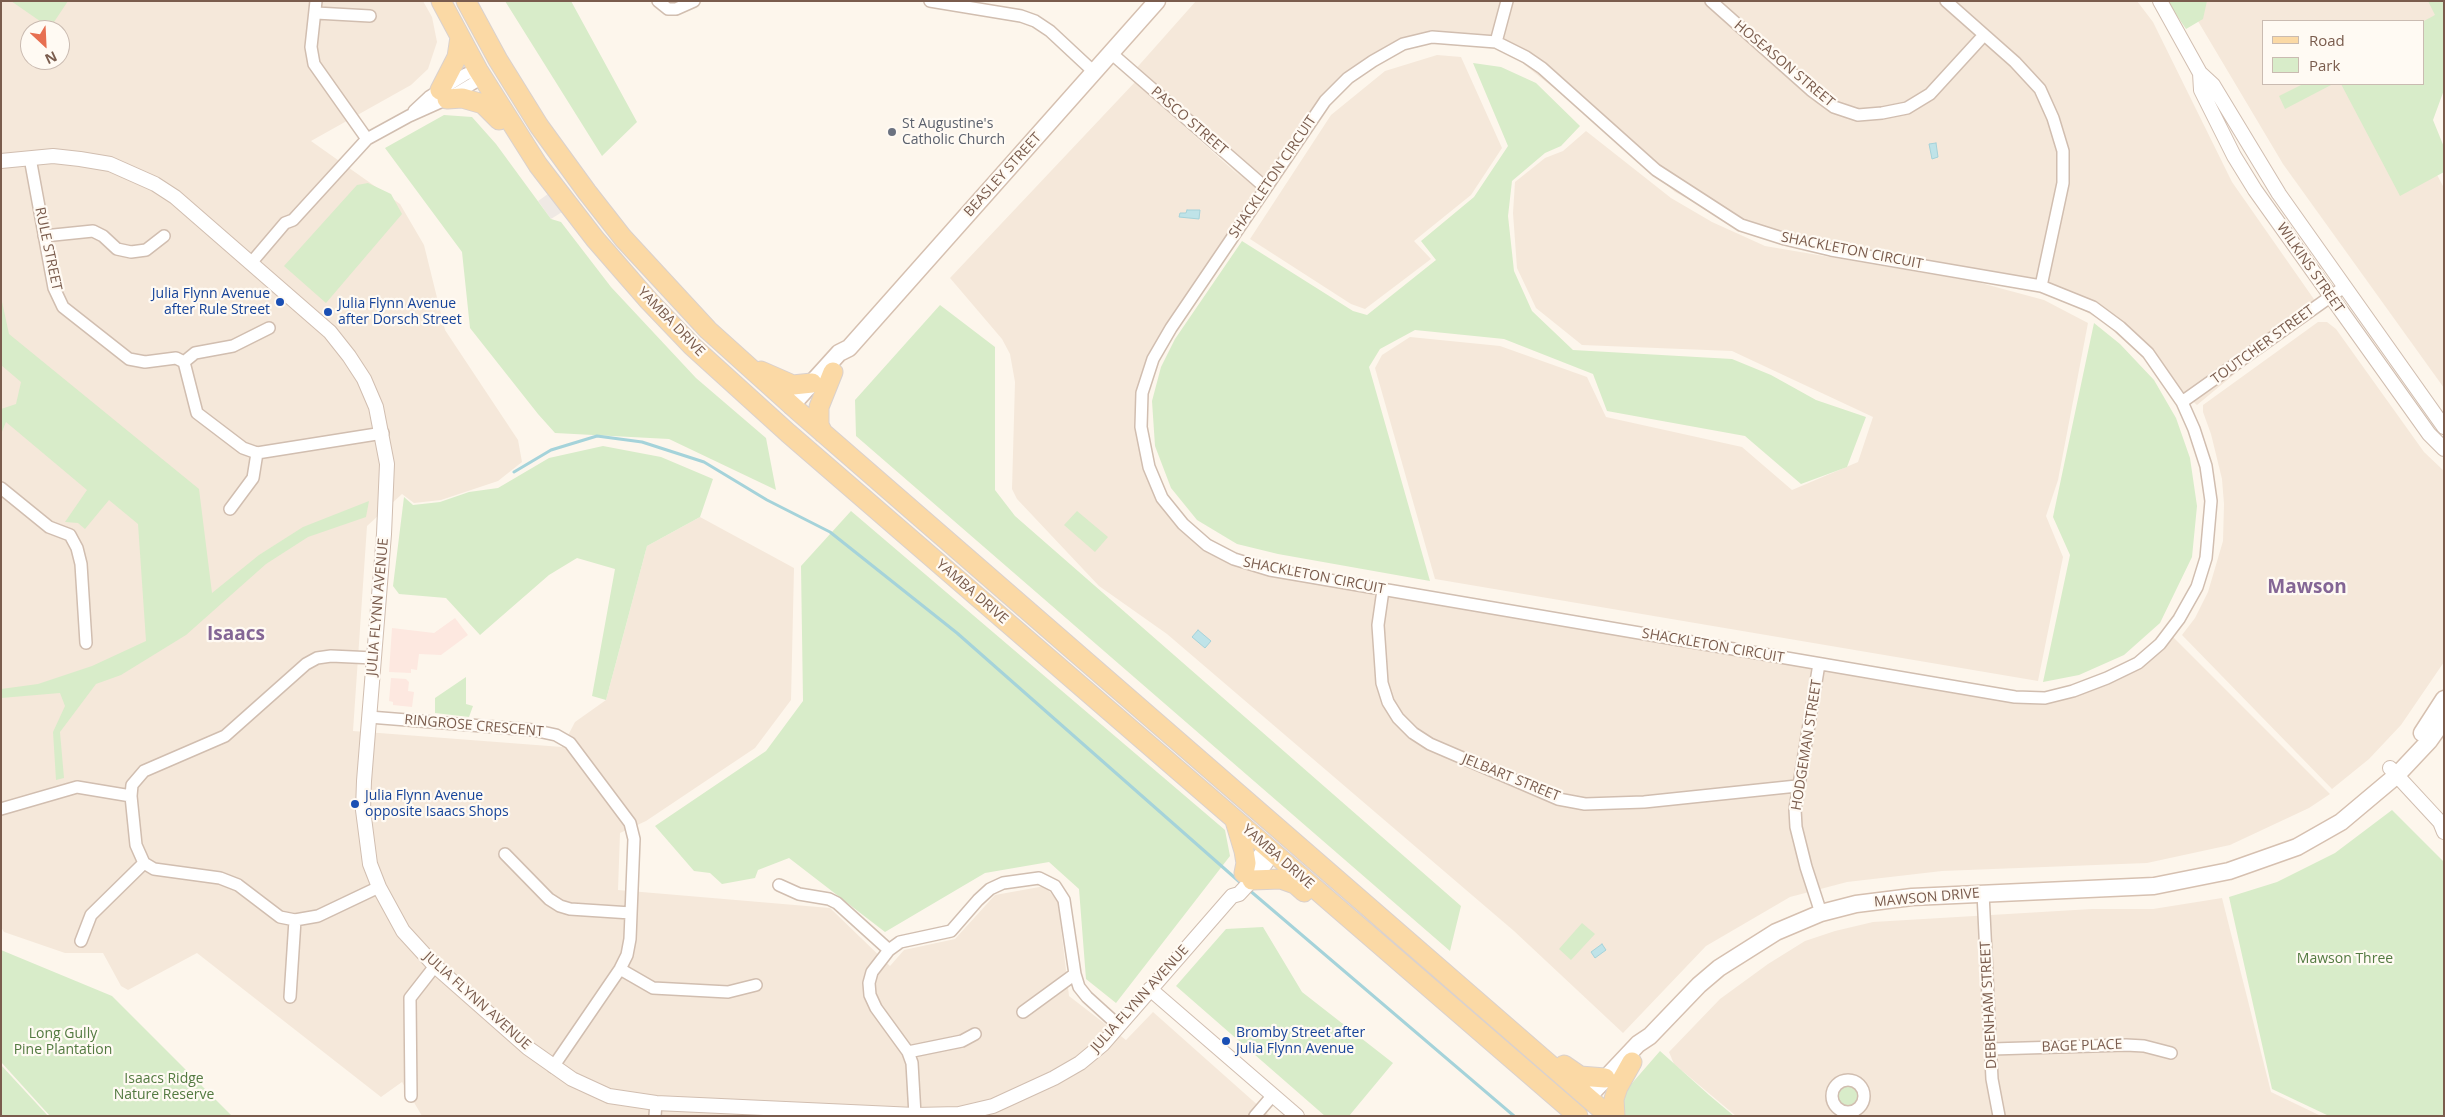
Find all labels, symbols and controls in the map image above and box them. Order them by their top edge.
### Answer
street label: HOSEASON STREET [1731,17,1837,111]
north arrow [20,20,70,70]
legend [2262,20,2425,85]
text: Road [2309,30,2345,50]
text: N [42,47,60,69]
text: Park [2309,55,2340,75]
street label: PASCO STREET [1147,83,1231,159]
street label: SHACKLETON CIRCUIT [1226,113,1320,241]
place label: St Augustine's Catholic Church [902,116,1005,148]
marker: St Augustine's Catholic Church [886,126,898,138]
street label: BEASLEY STREET [961,130,1045,220]
street label: RULE STREET [31,206,65,292]
street label: WILKINS STREET [2273,220,2347,316]
street label: SHACKLETON CIRCUIT [1780,229,1924,273]
street label: YAMBA DRIVE [634,284,708,360]
place label: Julia Flynn Avenue after Rule Street [152,286,270,318]
marker: Julia Flynn Avenue after Rule Street [274,296,286,308]
place label: Julia Flynn Avenue after Dorsch Street [338,296,462,328]
street label: TOUTCHER STREET [2208,302,2318,388]
marker: Julia Flynn Avenue after Dorsch Street [322,306,334,318]
street label: JULIA FLYNN AVENUE [364,537,392,677]
street label: SHACKLETON CIRCUIT [1242,554,1386,598]
street label: YAMBA DRIVE [933,556,1011,628]
district label: Mawson [2267,577,2347,599]
district label: Isaacs [207,624,265,646]
street label: SHACKLETON CIRCUIT [1641,625,1785,667]
street label: HODGEMAN STREET [1788,678,1826,812]
street label: RINGROSE CRESCENT [404,712,544,740]
street label: JELBART STREET [1460,751,1562,805]
place label: Julia Flynn Avenue opposite Isaacs Shops [365,788,509,820]
marker: Julia Flynn Avenue opposite Isaacs Shops [349,798,361,810]
street label: YAMBA DRIVE [1239,821,1317,893]
street label: MAWSON DRIVE [1873,885,1981,911]
street label: DEBENHAM STREET [1977,941,2001,1069]
street label: JULIA FLYNN AVENUE [1088,942,1192,1056]
street label: JULIA FLYNN AVENUE [420,949,534,1053]
park label: Mawson Three [2297,951,2393,967]
place label: Bromby Street after Julia Flynn Avenue [1236,1025,1365,1058]
park label: Long Gully Pine Plantation [14,1026,112,1058]
marker: Bromby Street after Julia Flynn Avenue [1220,1035,1232,1047]
street label: BAGE PLACE [2041,1036,2123,1056]
park label: Isaacs Ridge Nature Reserve [114,1071,214,1104]

